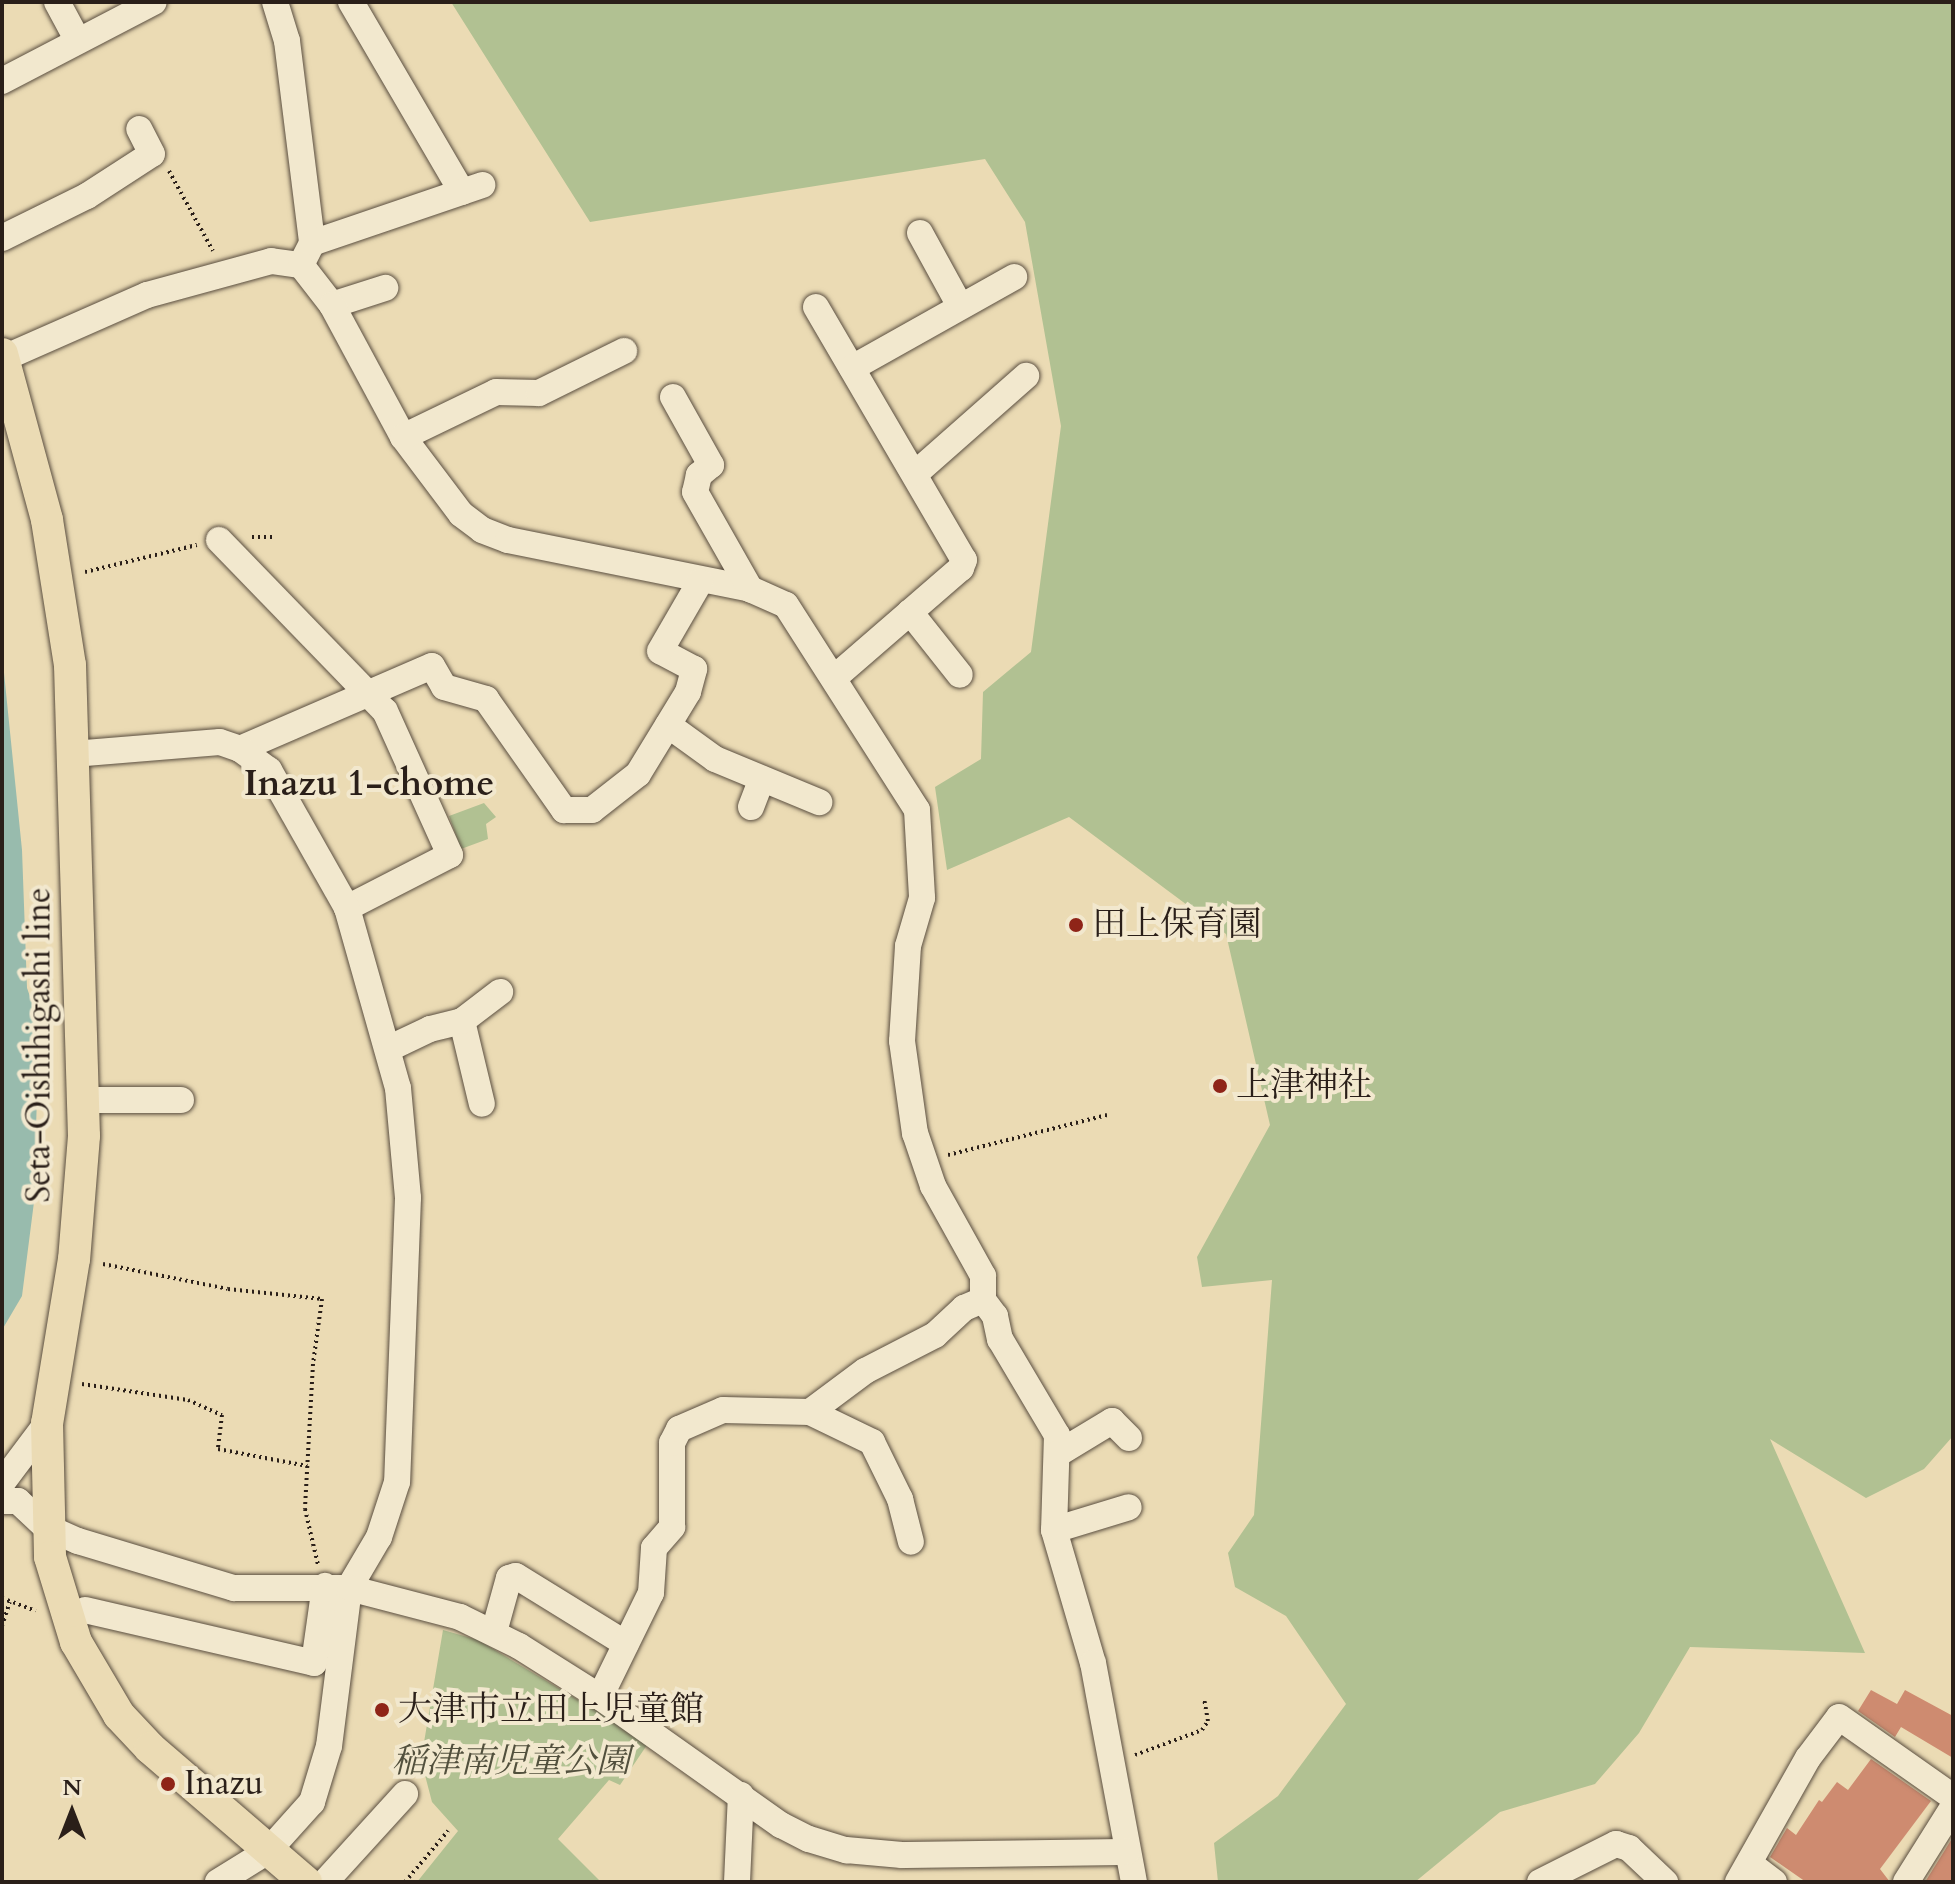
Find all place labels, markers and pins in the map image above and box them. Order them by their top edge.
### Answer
place label: 田上保育園 [1092,905,1262,945]
marker: 田上保育園 [1067,916,1085,934]
place label: 上津神社 [1236,1066,1372,1106]
marker: 上津神社 [1211,1077,1229,1095]
place label: 大津市立田上児童館 [398,1690,704,1730]
marker: 大津市立田上児童館 [373,1701,391,1719]
place label: Inazu [184,1764,263,1804]
marker: Inazu [159,1775,177,1793]

